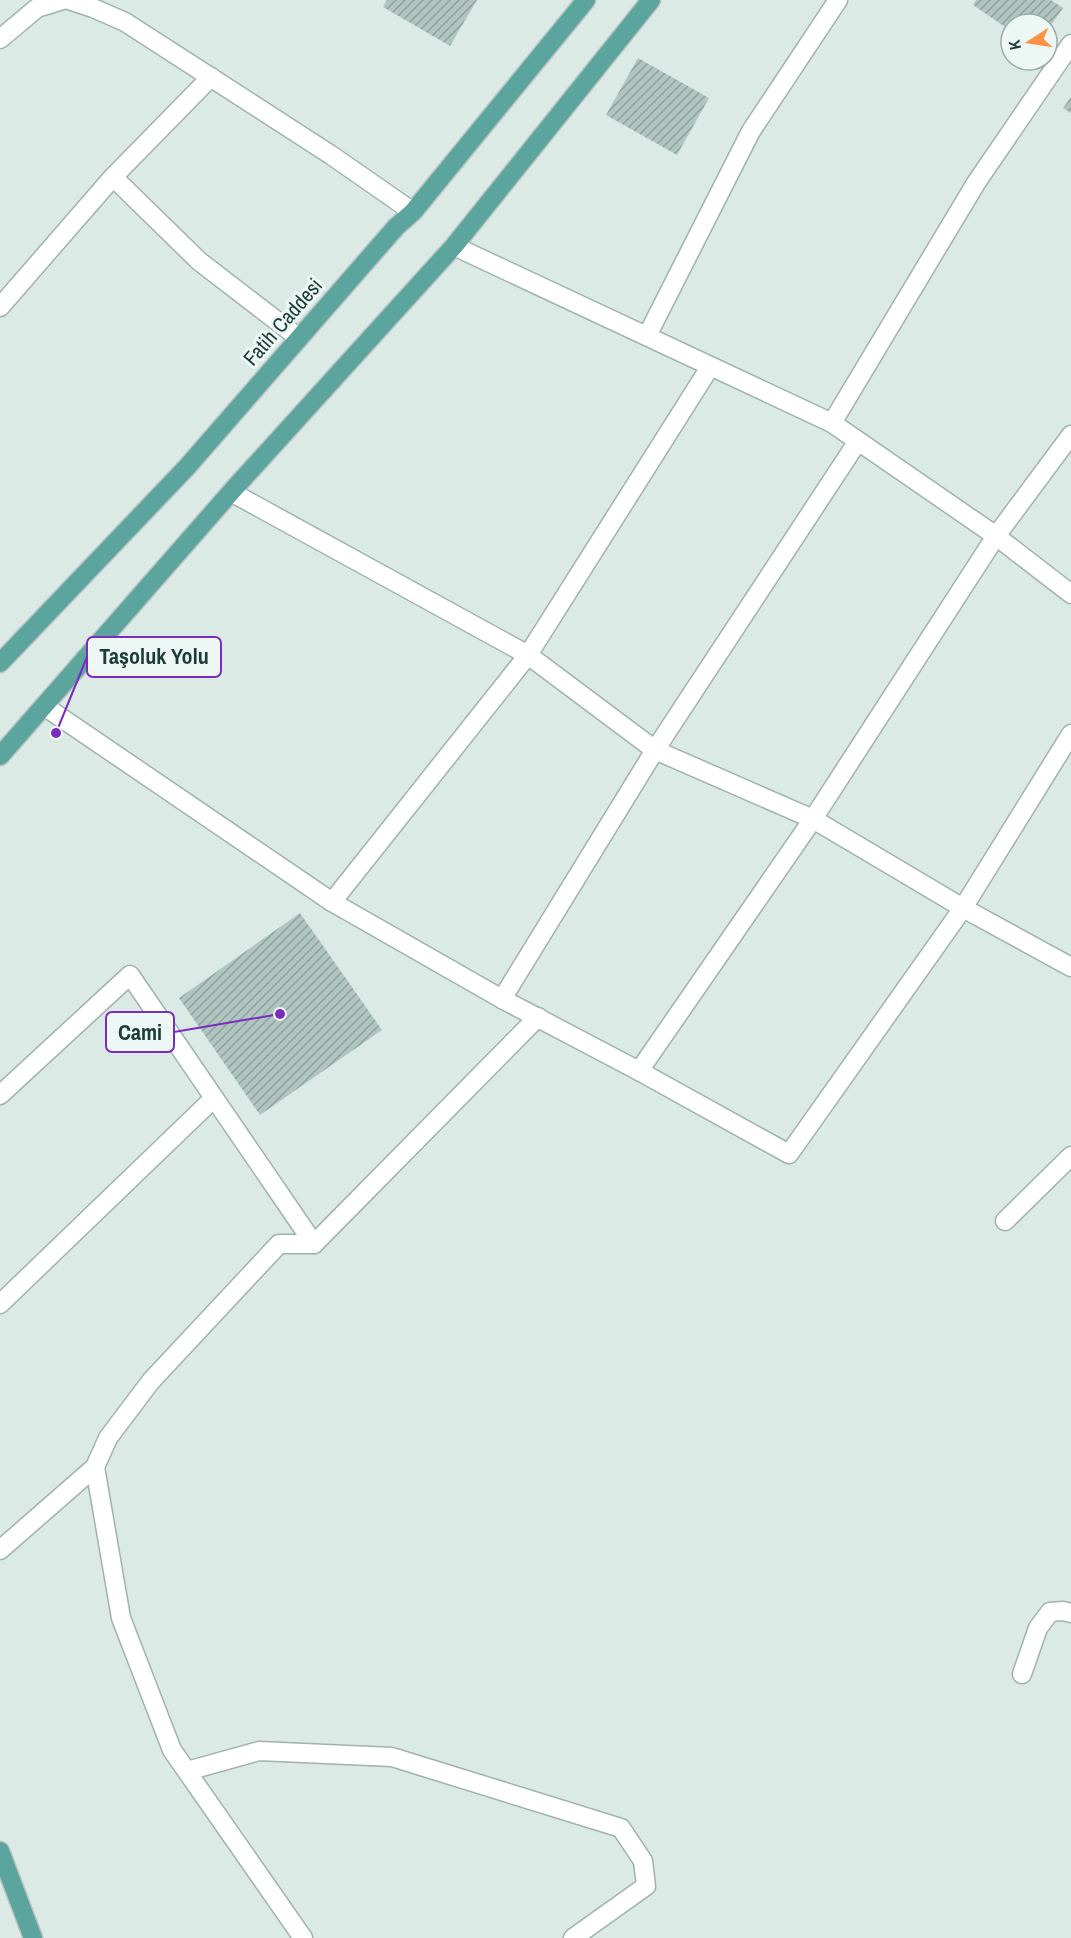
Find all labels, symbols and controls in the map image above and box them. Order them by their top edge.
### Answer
north arrow [999,12,1059,72]
text: K [1002,38,1026,52]
street label: Fatih Caddesi [236,272,329,372]
callout: Taşoluk Yolu [87,637,221,677]
text: Taşoluk Yolu [99,641,209,671]
callout: Cami [106,1012,174,1052]
text: Cami [118,1017,162,1047]

